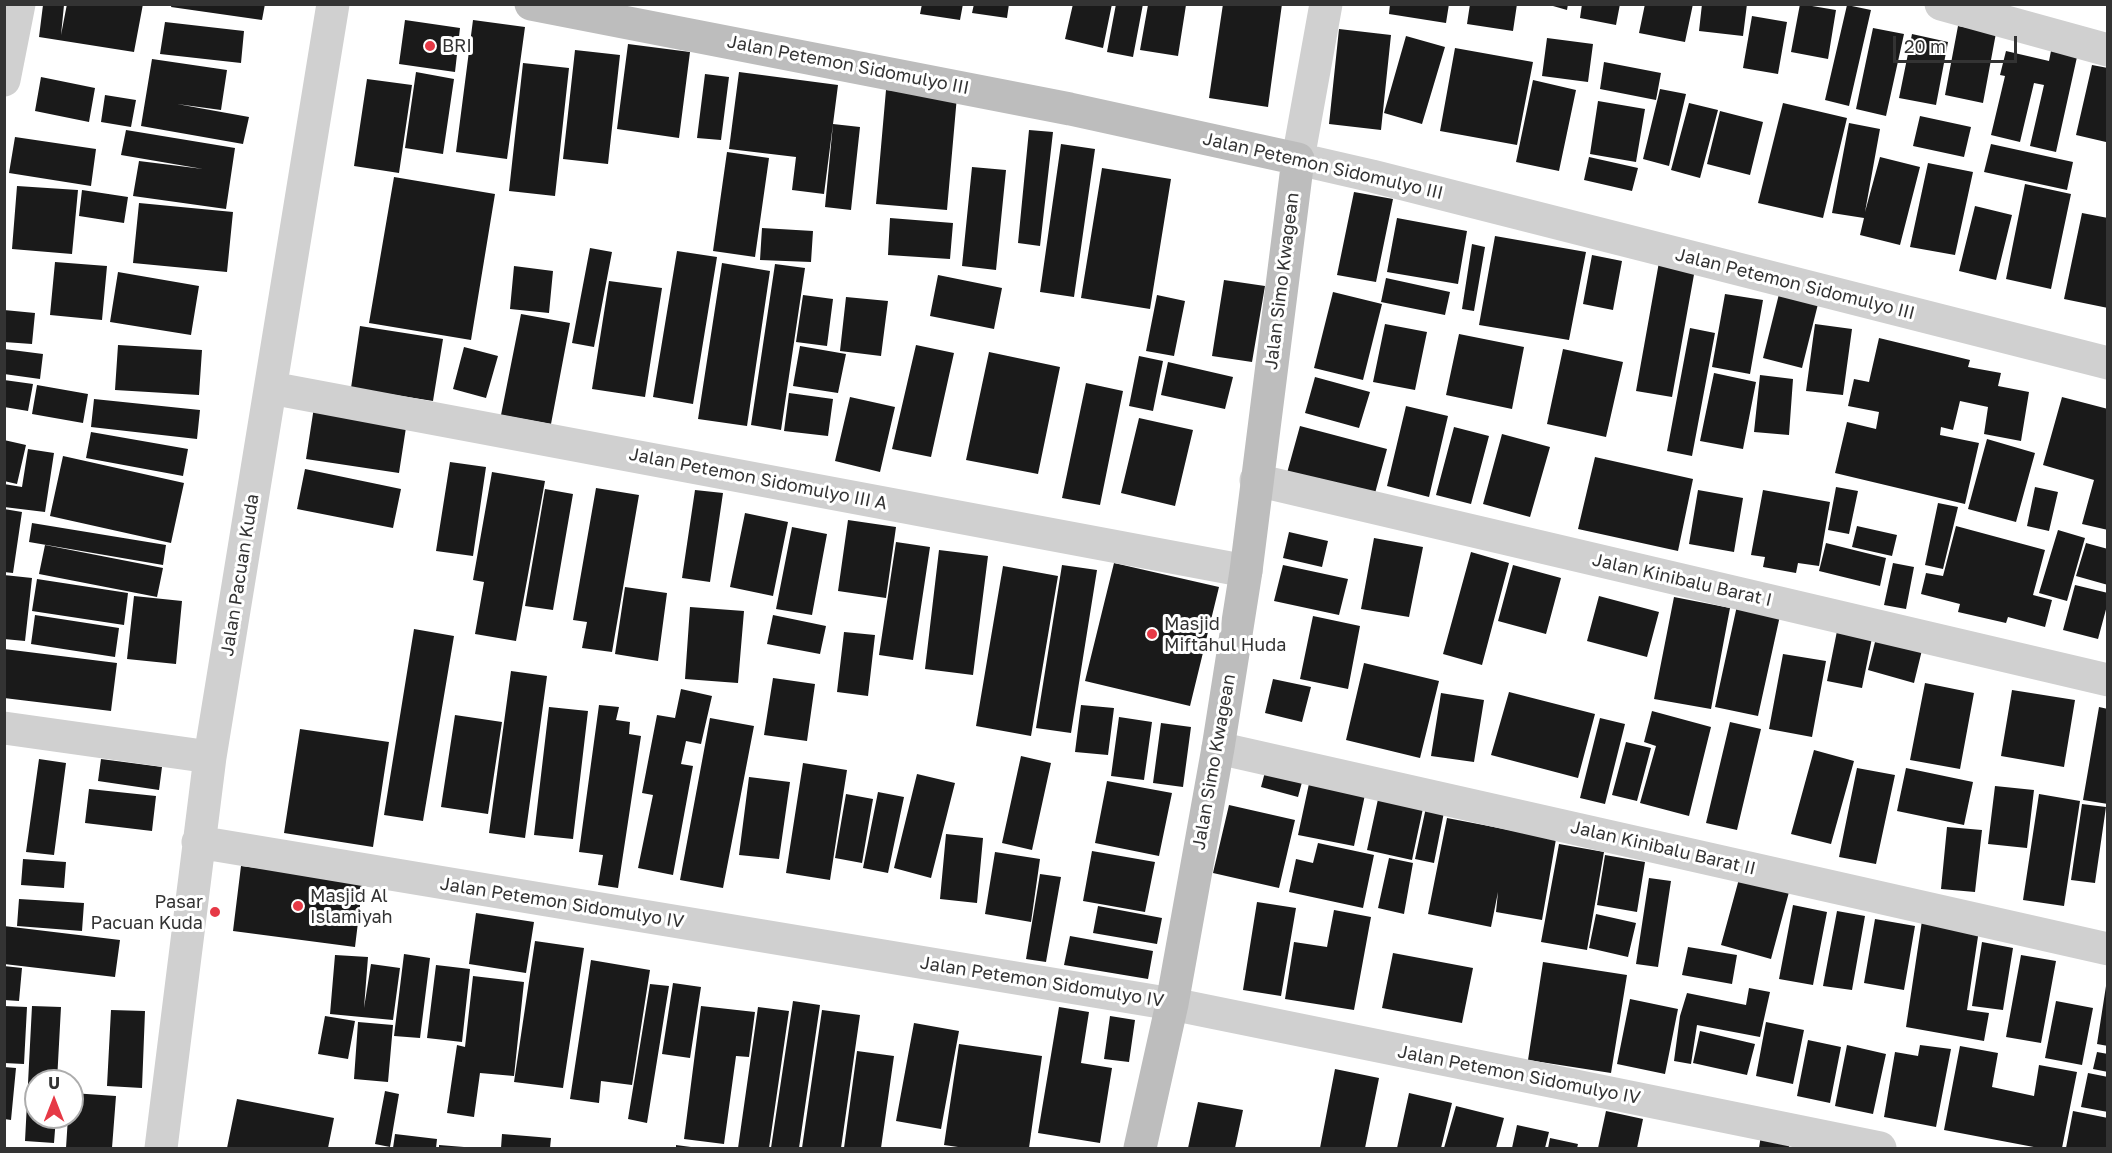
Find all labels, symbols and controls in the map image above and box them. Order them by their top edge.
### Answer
scale bar [1896,24,2020,62]
street label: Jalan Petemon Sidomulyo III [725,31,971,99]
place label: BRI [442,35,472,57]
text: 20 m [1904,35,1946,57]
marker: BRI [423,39,437,53]
street label: Jalan Petemon Sidomulyo III [1201,128,1445,204]
street label: Jalan Simo Kwagean [1260,191,1304,371]
street label: Jalan Petemon Sidomulyo III [1673,244,1917,324]
street label: Jalan Petemon Sidomulyo III A [627,443,889,515]
street label: Jalan Pacuan Kuda [216,492,264,658]
street label: Jalan Kinibalu Barat I [1590,549,1774,611]
place label: Masjid Miftahul Huda [1164,613,1286,656]
marker: Masjid Miftahul Huda [1145,627,1159,641]
street label: Jalan Simo Kwagean [1188,672,1240,852]
street label: Jalan Kinibalu Barat II [1568,816,1758,880]
street label: Jalan Petemon Sidomulyo IV [438,873,686,933]
place label: Masjid Al Islamiyah [310,885,393,928]
place label: Pasar Pacuan Kuda [91,891,203,934]
marker: Masjid Al Islamiyah [291,899,305,913]
marker: Pasar Pacuan Kuda [208,905,222,919]
street label: Jalan Petemon Sidomulyo IV [918,952,1166,1012]
street label: Jalan Petemon Sidomulyo IV [1396,1041,1642,1109]
north arrow [24,1069,84,1129]
text: U [48,1073,60,1093]

